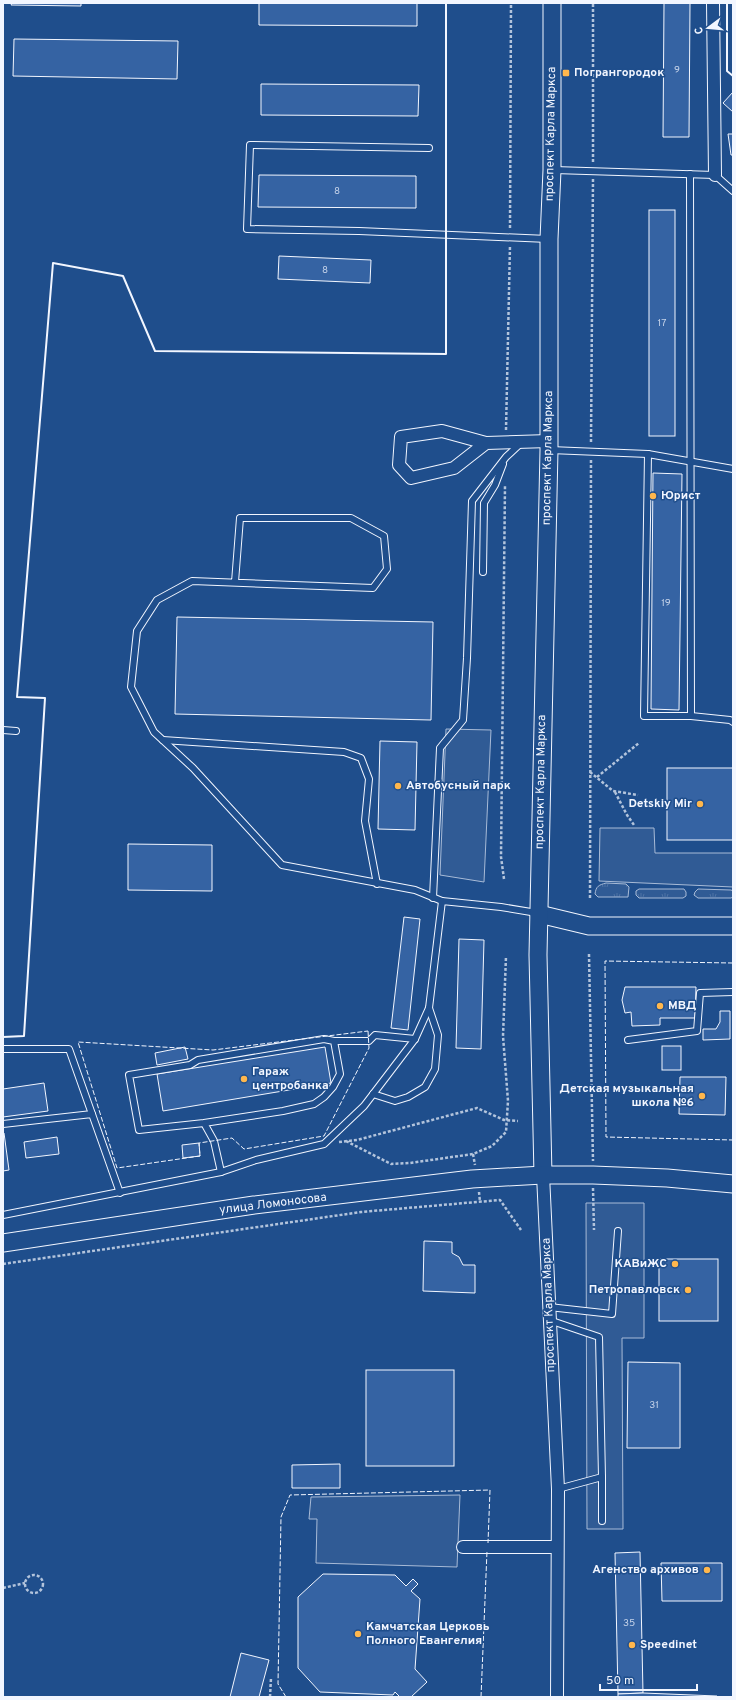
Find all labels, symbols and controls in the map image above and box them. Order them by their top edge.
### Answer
north arrow [688,8,728,48]
text: С [692,25,707,36]
house number: 9 [674,64,680,77]
place label: Погрангородок [574,65,664,81]
street label: проспект Карла Маркса [542,67,560,201]
marker: Погрангородок [561,68,571,78]
house number: 8 [334,185,340,198]
house number: 8 [322,264,328,277]
house number: 17 [658,317,666,330]
street label: проспект Карла Маркса [539,391,557,525]
place label: Юрист [661,488,701,504]
marker: Юрист [648,491,658,501]
house number: 19 [661,597,671,610]
street label: проспект Карла Маркса [532,715,550,849]
place label: Автобусный парк [406,778,511,794]
marker: Автобусный парк [393,781,403,791]
place label: Detskiy Mir [628,796,692,812]
marker: Detskiy Mir [695,799,705,809]
place label: МВД [668,998,696,1014]
marker: МВД [655,1001,665,1011]
place label: Гараж центробанка [252,1064,329,1094]
marker: Гараж центробанка [239,1074,249,1084]
place label: Детская музыкальная школа №6 [560,1081,694,1111]
marker: Детская музыкальная школа №6 [697,1091,707,1101]
street label: улица Ломоносова [218,1189,328,1219]
street label: проспект Карла Маркса [539,1237,559,1373]
place label: КАВиЖС [614,1256,667,1272]
marker: КАВиЖС [670,1259,680,1269]
place label: Петропавловск [589,1282,680,1298]
marker: Петропавловск [683,1285,693,1295]
house number: 31 [649,1399,659,1412]
place label: Агенство архивов [592,1562,699,1578]
marker: Агенство архивов [702,1565,712,1575]
house number: 35 [623,1617,635,1630]
place label: Камчатская Церковь Полного Евангелия [366,1619,490,1649]
marker: Камчатская Церковь Полного Евангелия [353,1629,363,1639]
place label: Speedinet [640,1637,697,1653]
marker: Speedinet [627,1640,637,1650]
scale bar [600,1666,697,1692]
text: 50 m [606,1673,634,1689]

